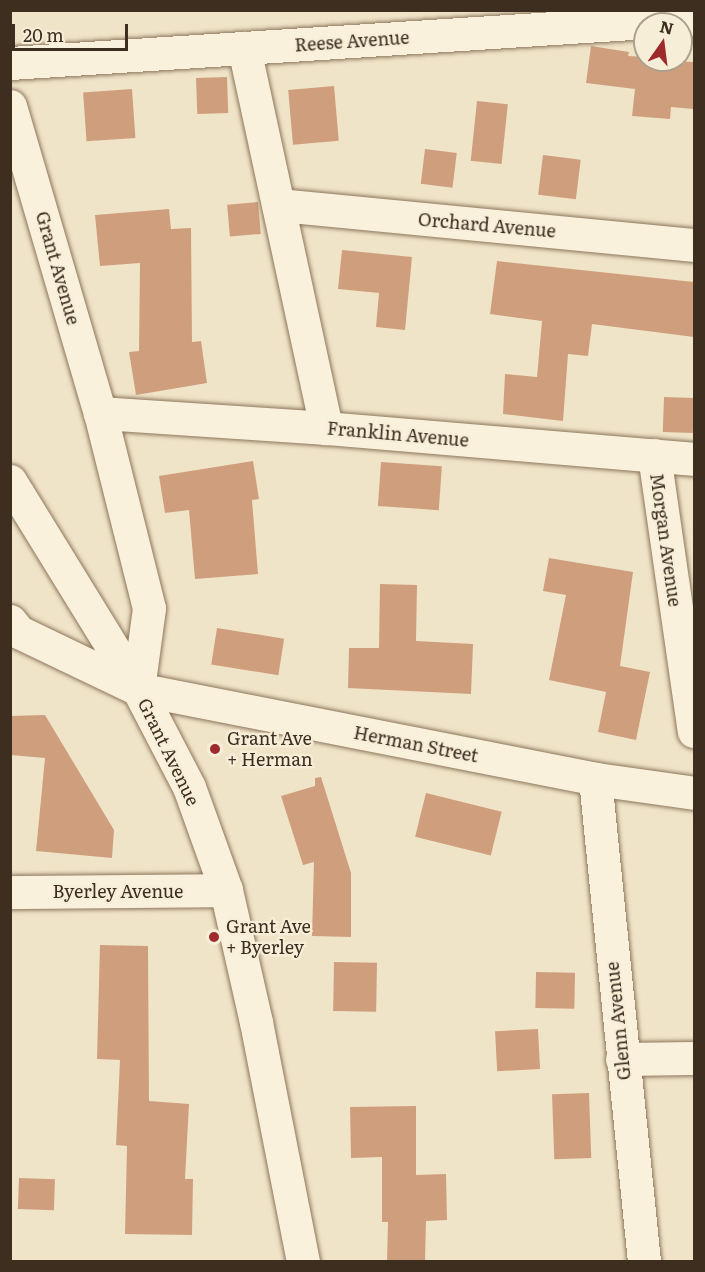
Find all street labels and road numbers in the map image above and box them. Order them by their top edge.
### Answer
street label: Reese Avenue [294,26,410,56]
street label: Orchard Avenue [417,208,557,242]
street label: Grant Avenue [31,209,85,327]
street label: Franklin Avenue [326,417,470,451]
street label: Morgan Avenue [646,472,686,608]
street label: Grant Avenue [134,695,204,809]
street label: Herman Street [352,721,480,767]
street label: Byerley Avenue [53,880,183,902]
street label: Glenn Avenue [601,961,635,1081]

